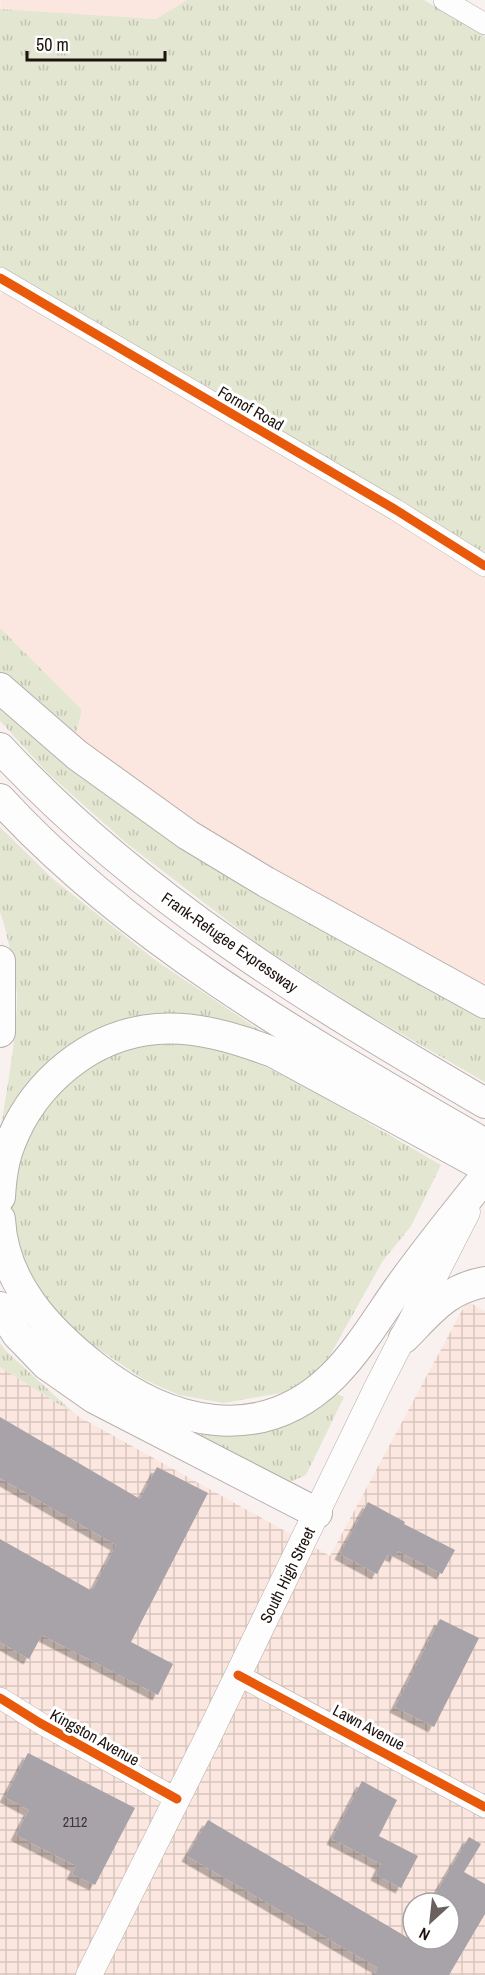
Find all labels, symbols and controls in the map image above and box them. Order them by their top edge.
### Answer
scale bar [27,24,165,62]
text: 50 m [36,32,69,57]
street label: Fornof Road [214,380,288,436]
street label: Frank-Refugee Expressway [157,887,303,998]
street label: South High Street [254,1523,320,1627]
street label: Lawn Avenue [329,1699,409,1755]
street label: Kingston Avenue [46,1703,144,1771]
house number: 2112 [63,1813,87,1831]
north arrow [401,1891,461,1951]
text: N [415,1922,433,1946]

